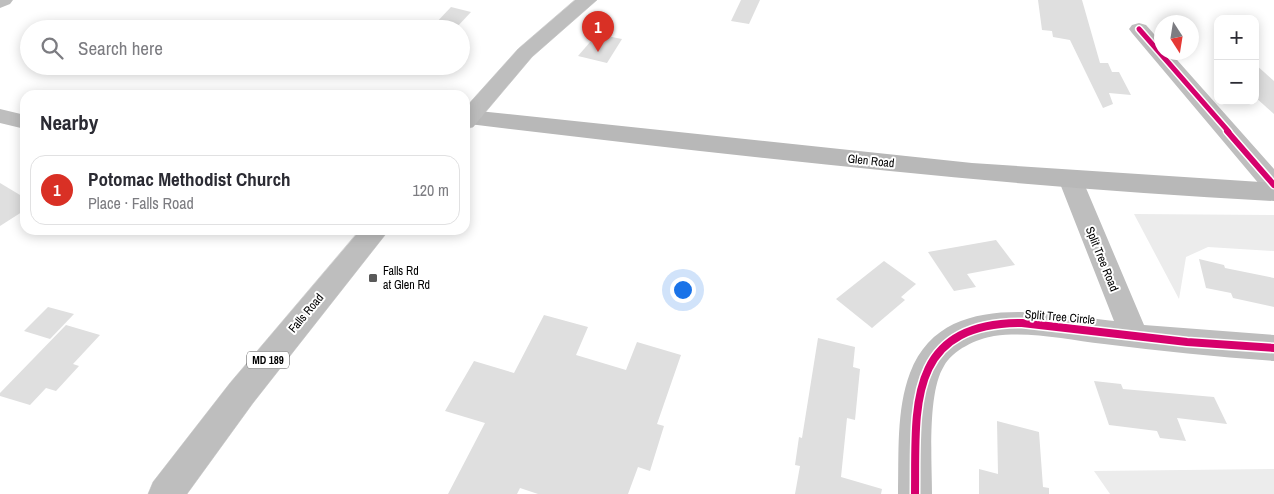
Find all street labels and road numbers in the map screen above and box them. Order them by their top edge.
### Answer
street label: Glen Road [847,151,895,171]
street label: Split Tree Road [1082,224,1122,294]
street label: Falls Road [285,290,327,336]
street label: Split Tree Circle [1024,306,1096,328]
road number: MD 189 [247,352,289,368]

